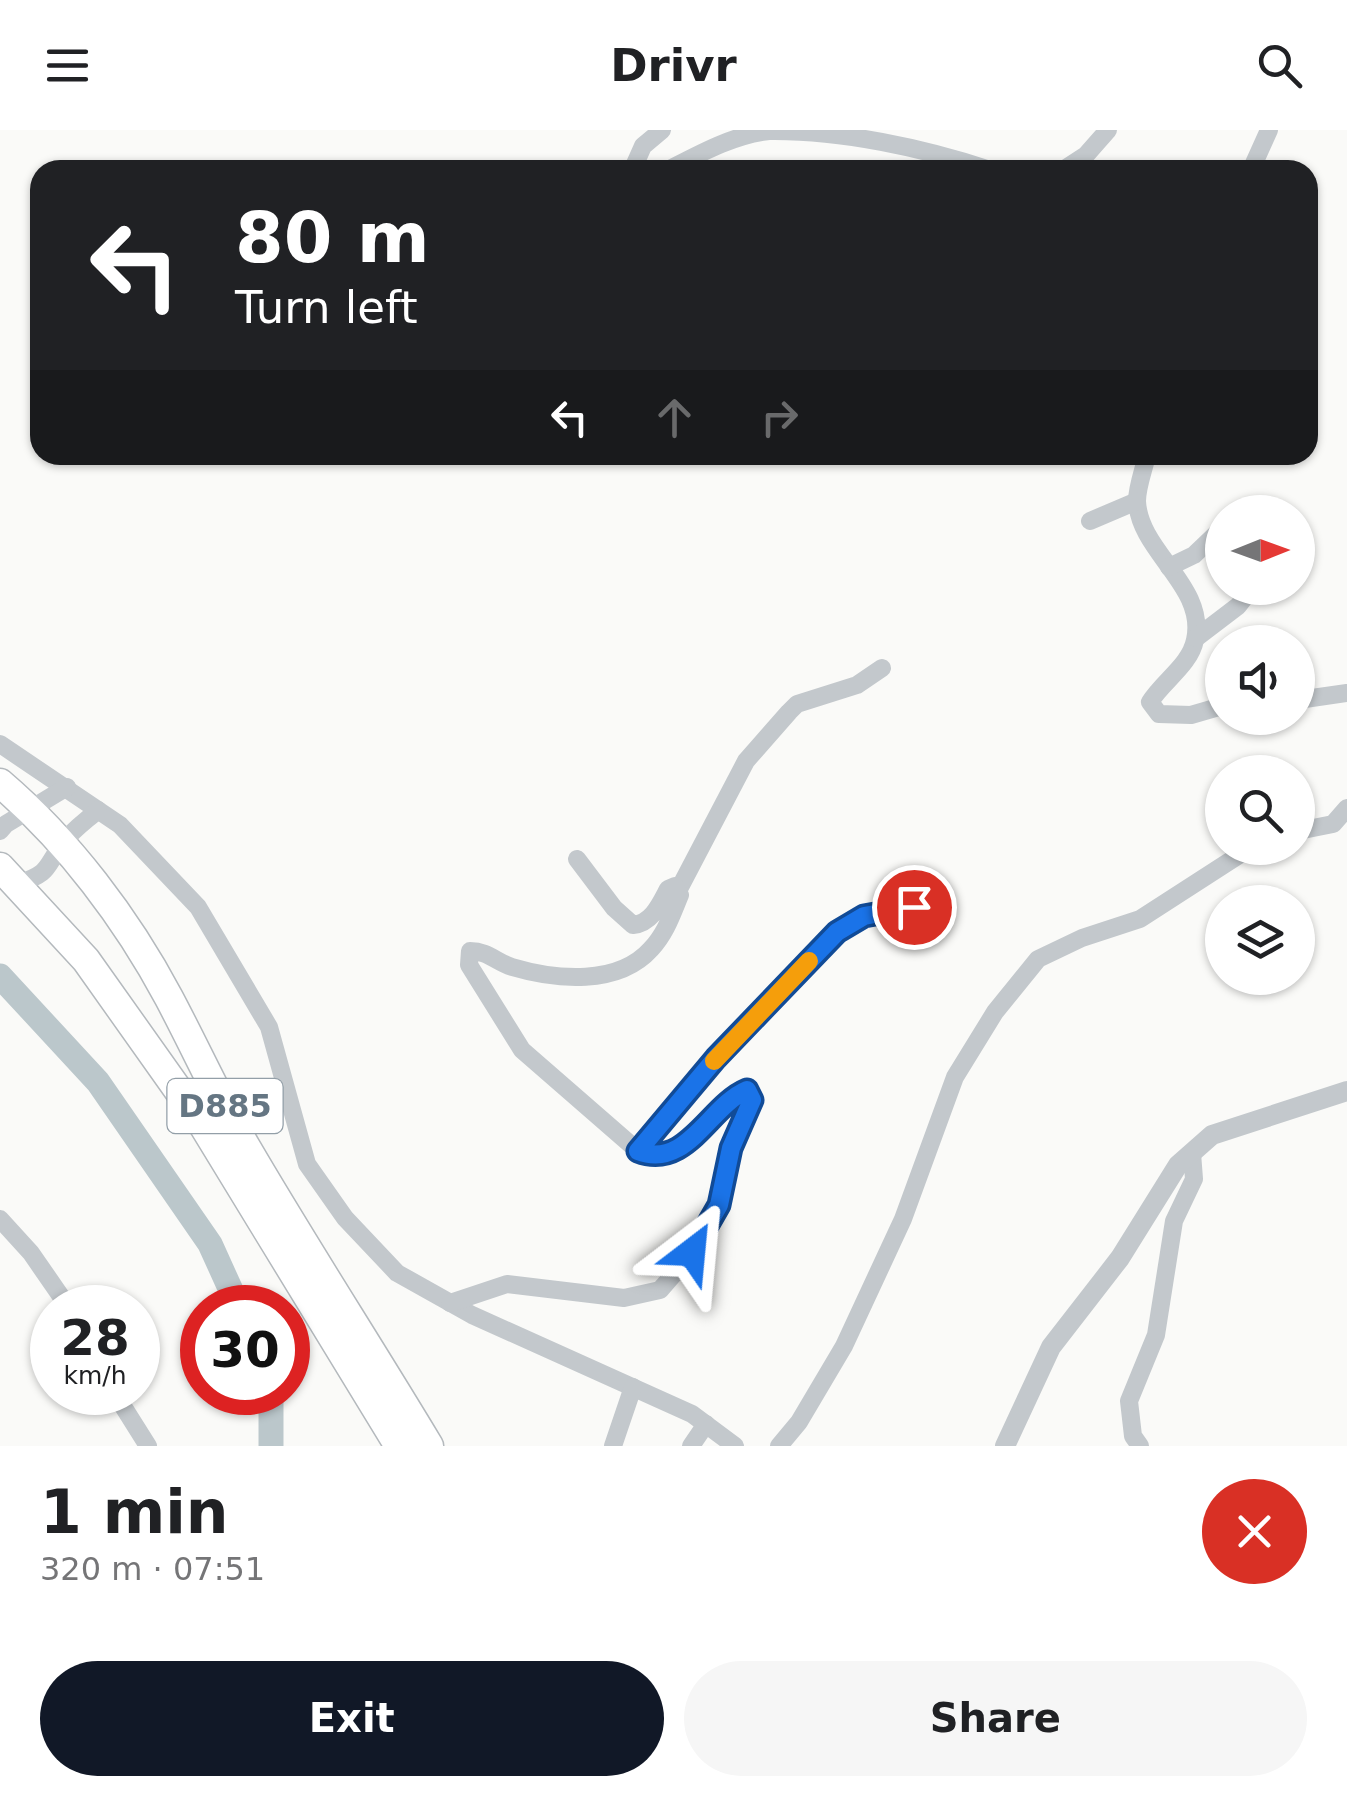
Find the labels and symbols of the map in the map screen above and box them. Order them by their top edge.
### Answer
north arrow [1205,495,1315,605]
pin [872,865,957,950]
road number: D885 [168,1079,282,1133]
position arrow [640,1200,744,1304]
speed limit sign: 30 [180,1285,310,1415]

